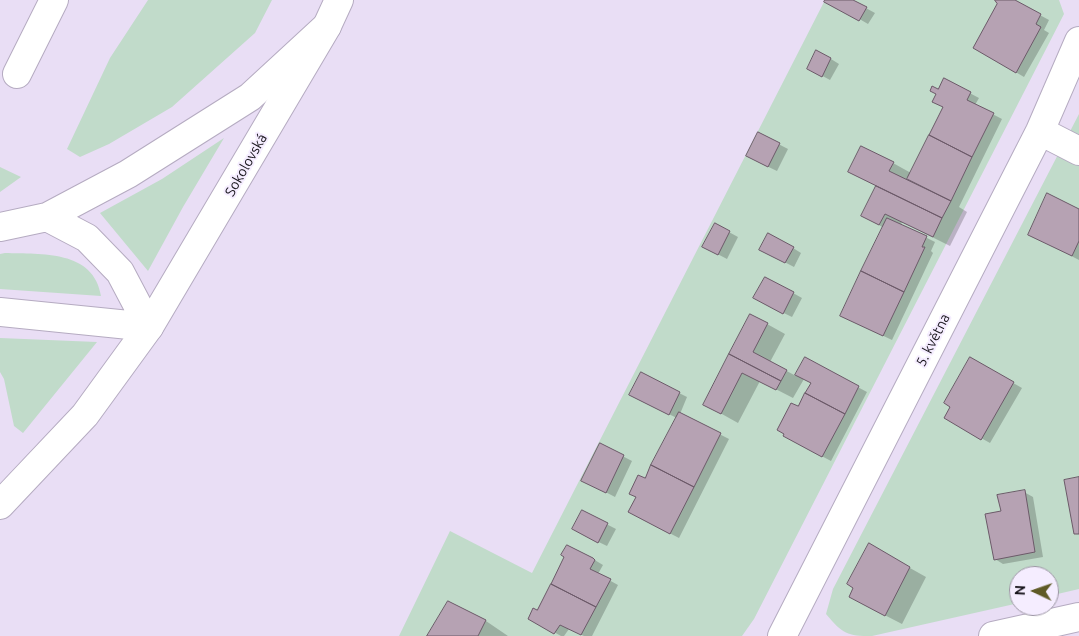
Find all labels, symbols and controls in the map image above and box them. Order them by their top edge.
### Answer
street label: Sokolovská [221,131,271,199]
street label: 5. května [913,311,953,369]
north arrow [1009,566,1059,616]
text: N [1012,585,1028,596]

